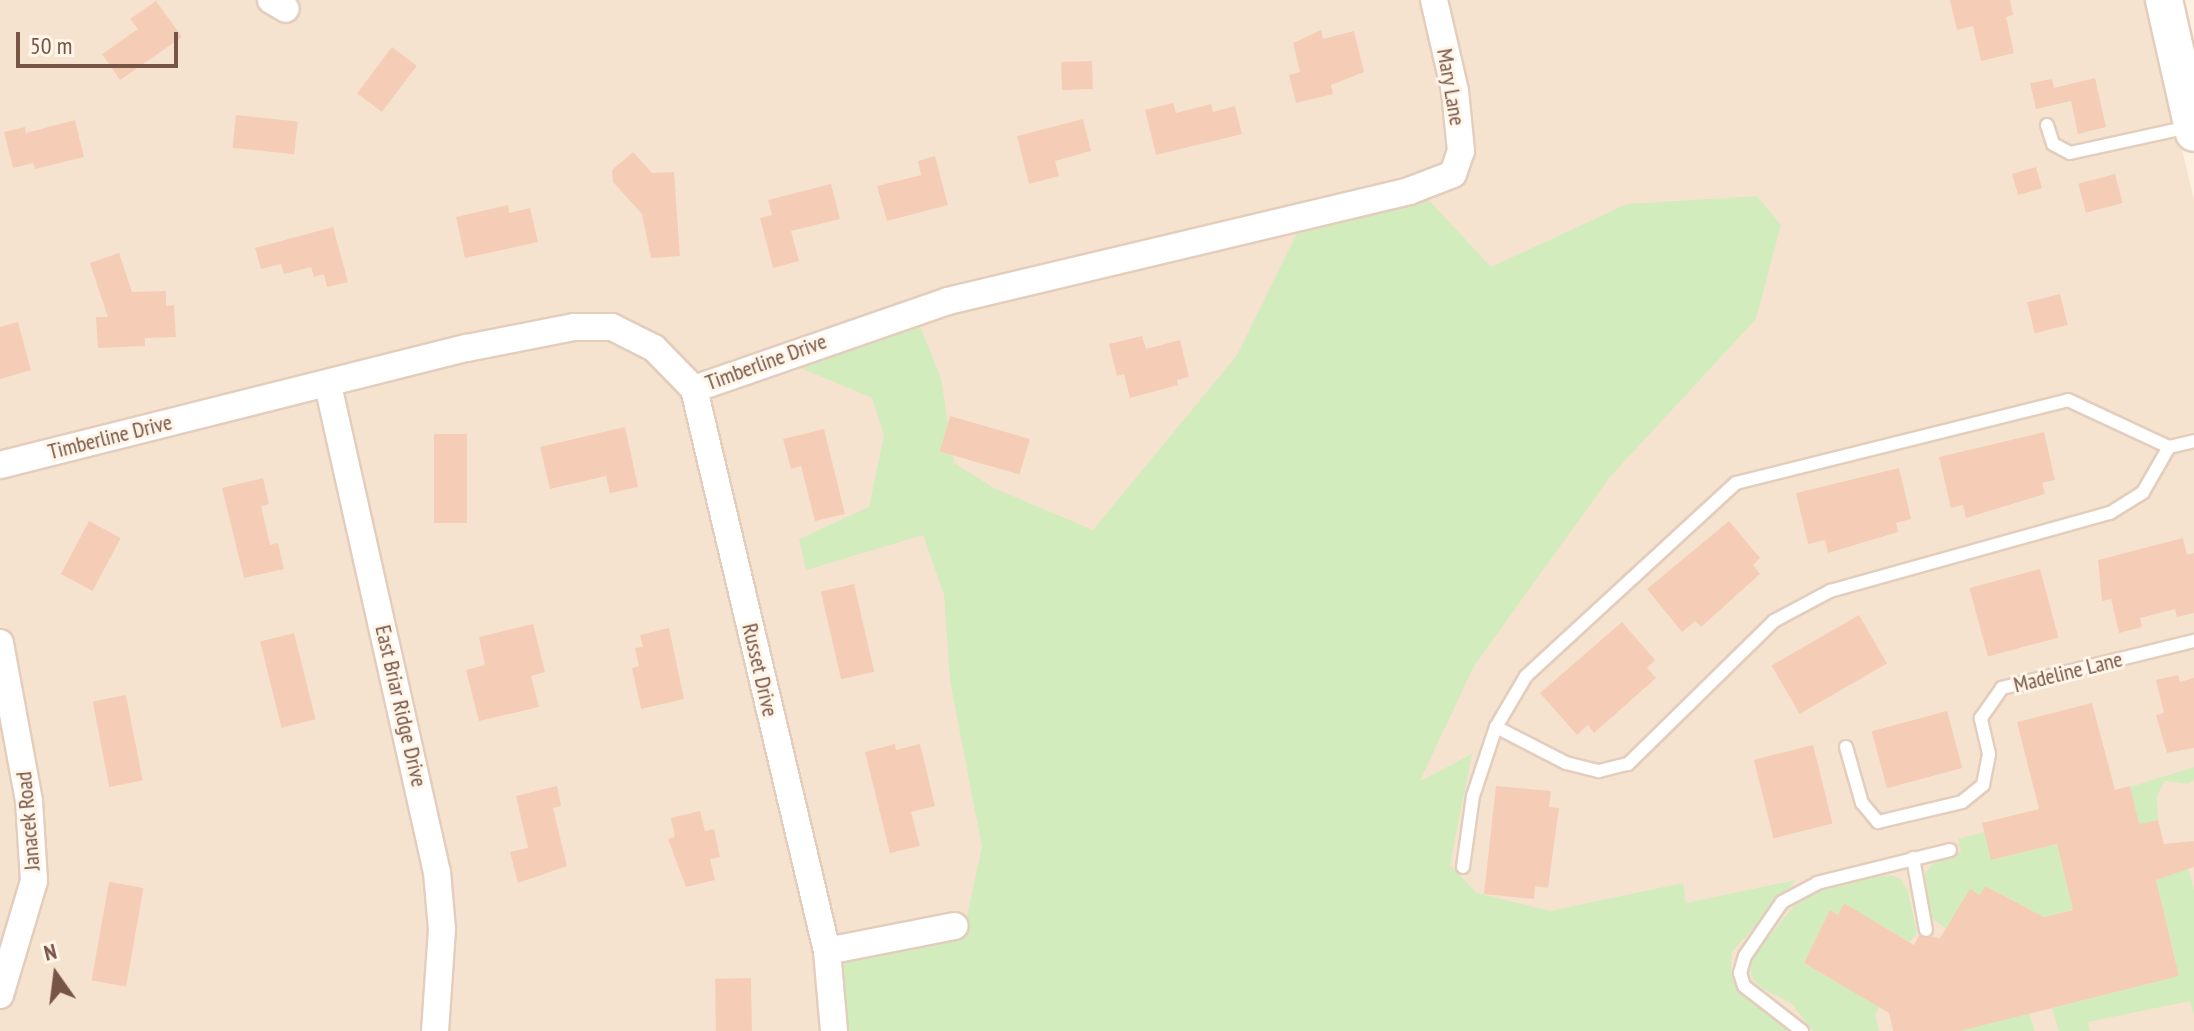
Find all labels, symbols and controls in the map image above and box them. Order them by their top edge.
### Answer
scale bar [20,16,182,66]
text: 50 m [30,30,72,61]
street label: Mary Lane [1431,46,1471,128]
street label: Timberline Drive [702,328,830,396]
street label: Timberline Drive [45,409,175,465]
street label: Russet Drive [736,621,784,719]
street label: East Briar Ridge Drive [370,623,432,789]
street label: Madeline Lane [2011,646,2125,698]
street label: Janacek Road [10,770,46,872]
north arrow [16,935,96,1015]
text: N [41,937,59,967]

